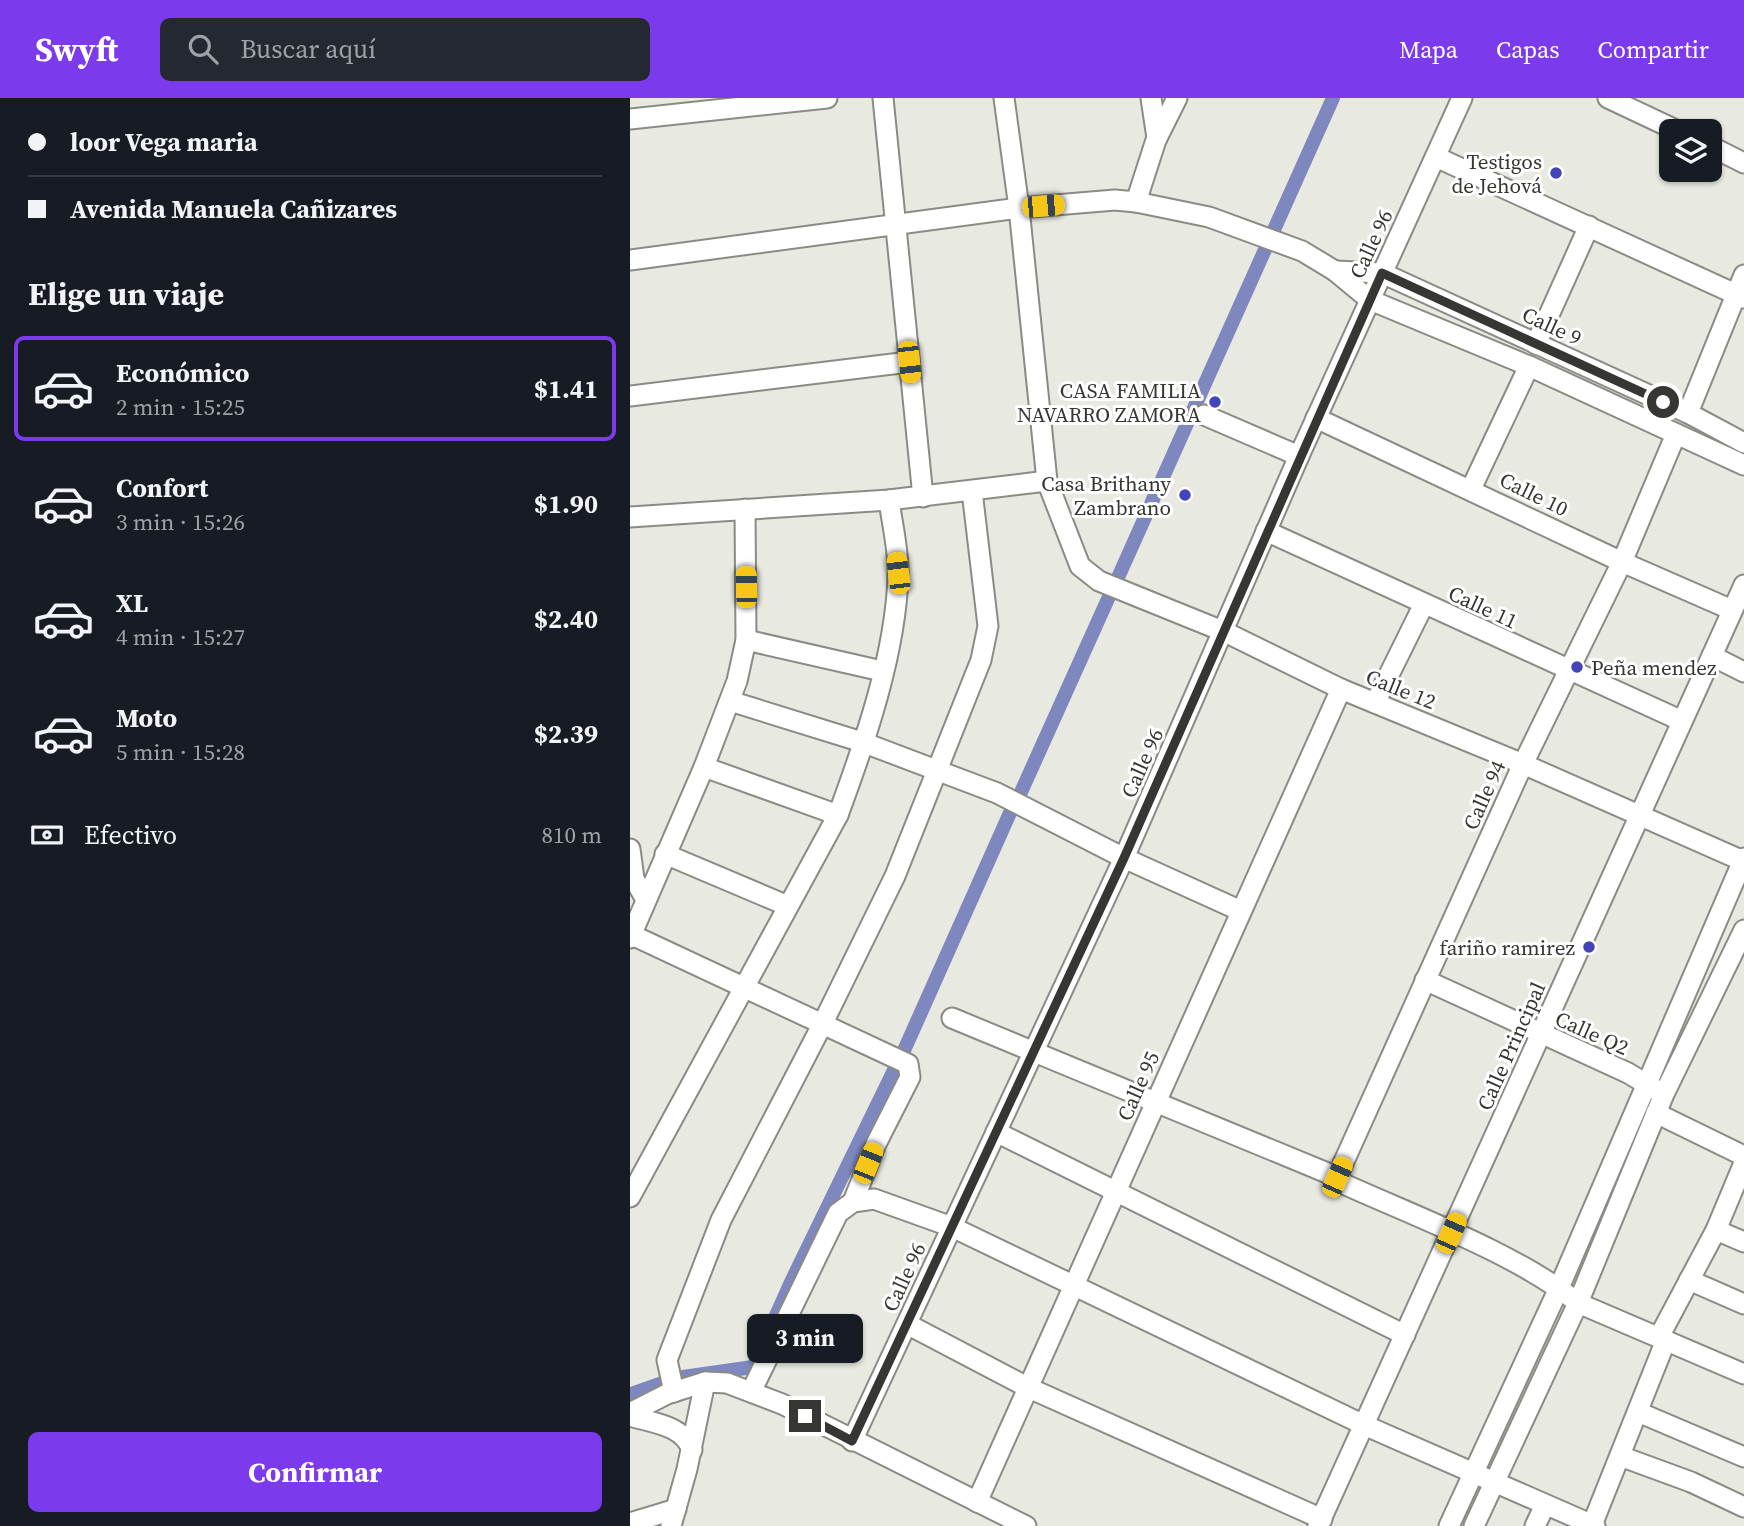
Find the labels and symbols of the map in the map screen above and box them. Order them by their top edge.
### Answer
place label: Testigos de Jehová [1451,147,1542,200]
marker: Testigos de Jehová [1548,165,1564,181]
car [1022,194,1065,218]
street label: Calle 96 [1342,205,1400,283]
street label: Calle 9 [1518,300,1586,352]
car [897,340,922,384]
place label: CASA FAMILIA NAVARRO ZAMORA [1017,376,1201,429]
route start [1647,386,1679,418]
marker: CASA FAMILIA NAVARRO ZAMORA [1207,394,1223,410]
street label: Calle 10 [1495,465,1573,523]
place label: Casa Brithany Zambrano [1041,469,1171,522]
marker: Casa Brithany Zambrano [1177,487,1193,503]
car [886,551,911,595]
car [736,566,757,608]
street label: Calle 11 [1444,578,1522,636]
place label: Peña mendez [1591,653,1717,682]
marker: Peña mendez [1569,659,1585,675]
street label: Calle 12 [1362,662,1440,716]
street label: Calle 96 [1114,724,1170,802]
street label: Calle 94 [1456,755,1512,834]
place label: fariño ramirez [1439,933,1575,962]
marker: fariño ramirez [1581,939,1597,955]
street label: Calle Principal [1470,977,1552,1115]
street label: Calle Q2 [1551,1004,1633,1062]
street label: Calle 95 [1110,1047,1166,1125]
car [851,1140,886,1186]
car [1319,1154,1356,1200]
car [1433,1210,1470,1256]
street label: Calle 96 [875,1238,933,1316]
callout: 3 min [747,1314,863,1364]
route end [789,1400,821,1432]

